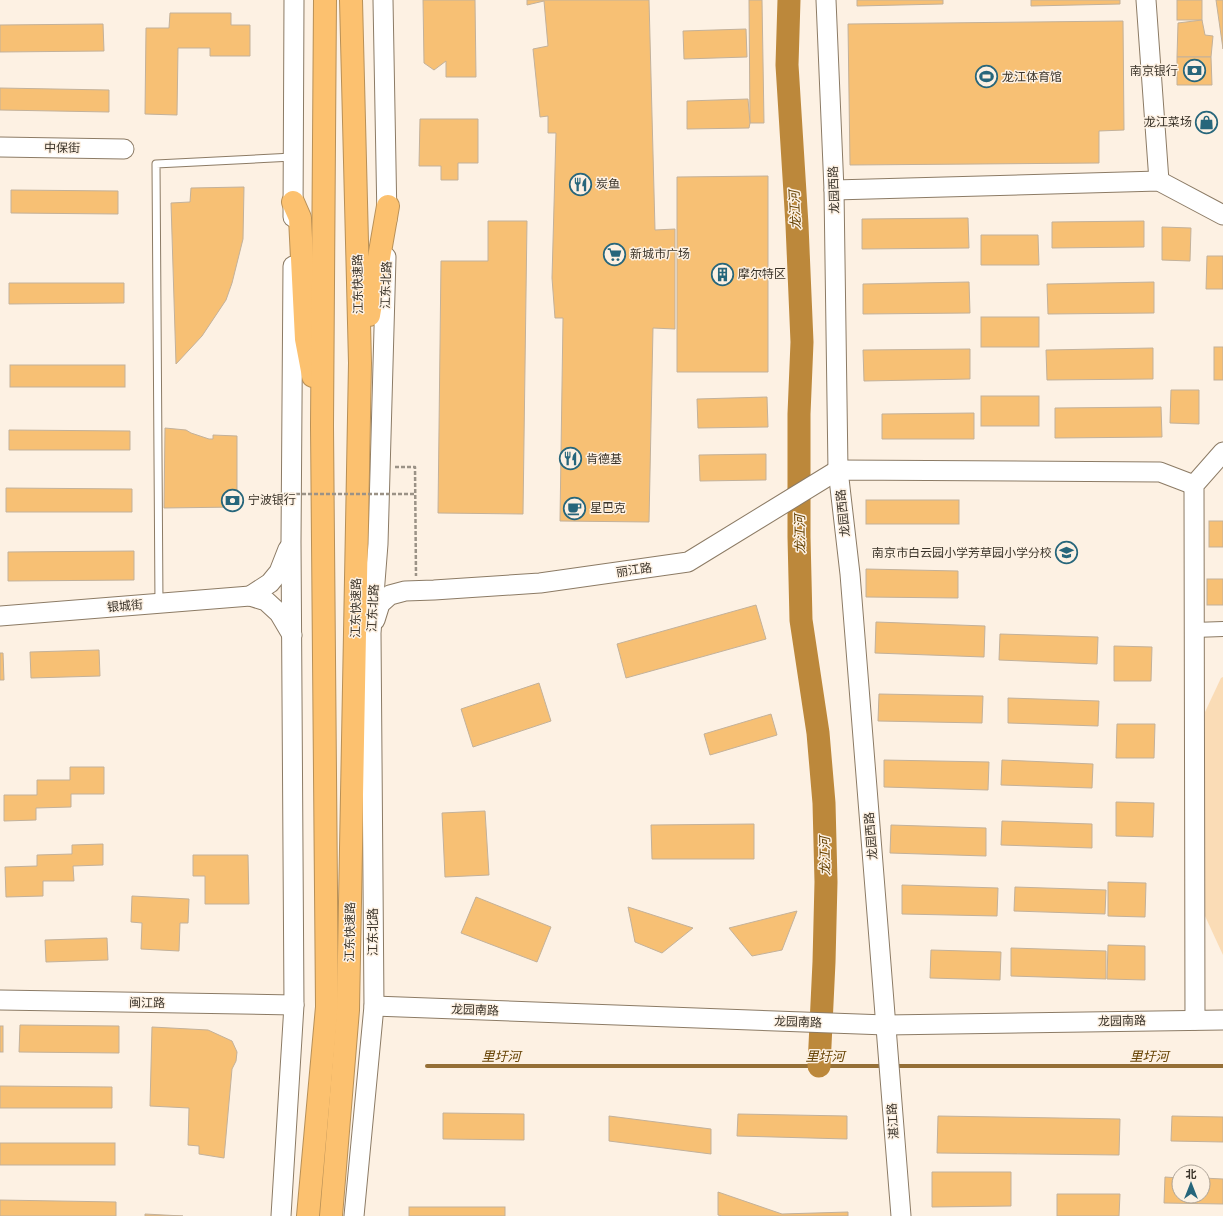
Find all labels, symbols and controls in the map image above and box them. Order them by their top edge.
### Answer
bank icon: 南京银行 [1181,58,1207,84]
sports icon: 龙江体育馆 [973,64,999,90]
place label: 南京银行 [1130,64,1178,78]
place label: 龙江体育馆 [1002,70,1062,84]
shop icon: 龙江菜场 [1194,109,1220,135]
place label: 龙江菜场 [1144,115,1192,129]
street label: 中保街 [44,141,80,155]
street label: 龙园西路 [826,166,842,214]
restaurant icon: 炭鱼 [567,171,593,197]
place label: 炭鱼 [596,177,620,191]
water label: 龙江河 [786,187,804,230]
supermarket icon: 新城市广场 [601,241,627,267]
place label: 新城市广场 [630,247,690,261]
street label: 江东快速路 [350,254,366,314]
street label: 江东北路 [378,261,394,309]
building icon: 摩尔特区 [709,261,735,287]
place label: 摩尔特区 [738,267,786,281]
restaurant icon: 肯德基 [557,446,583,472]
place label: 肯德基 [586,452,622,466]
bank icon: 宁波银行 [220,487,246,513]
street label: 龙园西路 [834,488,852,538]
place label: 宁波银行 [248,493,296,507]
cafe icon: 星巴克 [561,495,587,521]
place label: 星巴克 [590,501,626,515]
water label: 龙江河 [792,511,808,554]
school or university icon: 南京市白云园小学芳草园小学分校 [1054,540,1080,566]
place label: 南京市白云园小学芳草园小学分校 [872,546,1052,560]
street label: 丽江路 [615,561,653,579]
street label: 江东快速路 [348,578,364,638]
street label: 江东北路 [365,584,381,632]
street label: 银城街 [106,597,144,615]
street label: 龙园西路 [862,811,880,861]
water label: 龙江河 [817,833,833,876]
street label: 江东快速路 [342,902,358,962]
street label: 江东北路 [366,908,380,956]
street label: 闽江路 [129,996,165,1010]
street label: 龙园南路 [451,1002,499,1018]
street label: 龙园南路 [774,1014,822,1030]
street label: 龙园南路 [1098,1014,1146,1028]
water label: 里圩河 [481,1049,523,1064]
water label: 里圩河 [805,1049,847,1064]
water label: 里圩河 [1129,1049,1171,1064]
street label: 湛江路 [885,1103,901,1139]
north arrow [1171,1164,1211,1204]
text: 北 [1186,1168,1197,1181]

